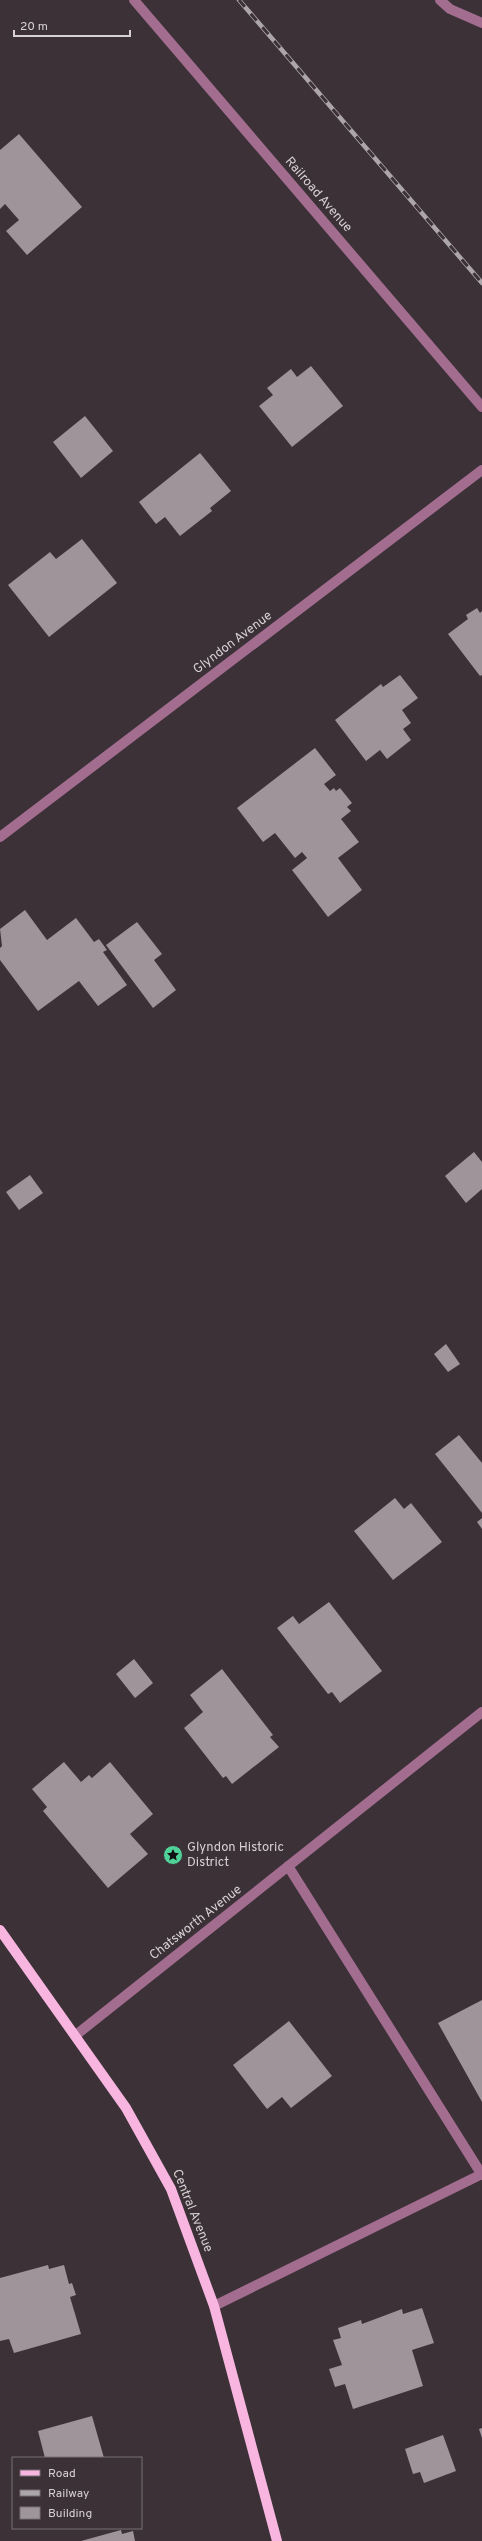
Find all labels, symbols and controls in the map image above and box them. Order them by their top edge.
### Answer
scale bar [14,12,130,38]
text: 20 m [20,19,48,35]
street label: Railroad Avenue [281,154,355,236]
street label: Glyndon Avenue [190,608,276,678]
place label: Glyndon Historic District [187,1840,284,1871]
place icon: Glyndon Historic District [162,1844,184,1866]
street label: Chatsworth Avenue [147,1882,245,1964]
street label: Central Avenue [168,2167,216,2255]
legend [12,2457,142,2529]
text: Road [48,2466,76,2482]
text: Railway [48,2486,89,2502]
text: Building [48,2506,92,2522]

